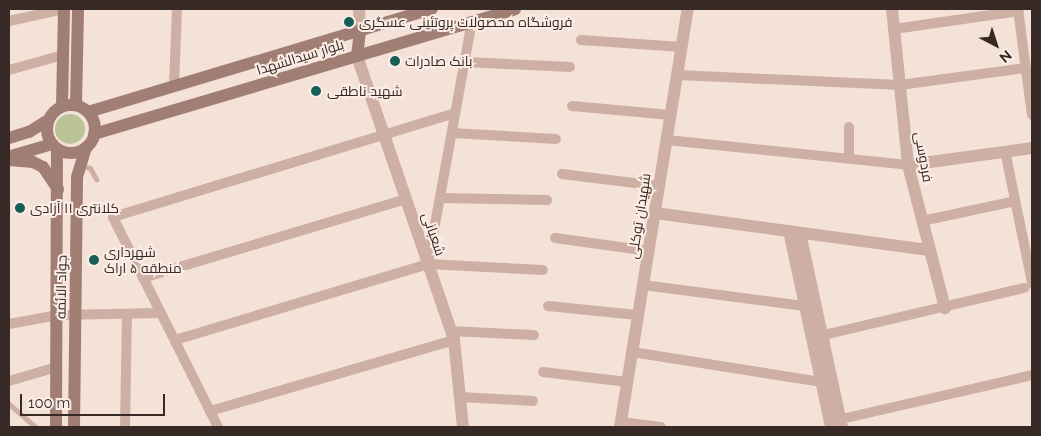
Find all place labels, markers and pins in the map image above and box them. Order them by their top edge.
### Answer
place label: فروشگاه محصولات پروتئینی عسگری [359,14,572,30]
marker: فروشگاه محصولات پروتئینی عسگری [343,16,355,28]
place label: بانک صادرات [405,53,472,69]
marker: بانک صادرات [389,55,401,67]
place label: شهید ناطقی [327,83,403,99]
marker: شهید ناطقی [309,84,323,98]
place label: کلانتری ۱۱ آزادی [30,200,119,216]
marker: کلانتری ۱۱ آزادی [14,202,26,214]
place label: شهرداری منطقه ۵ اراک [104,244,182,276]
marker: شهرداری منطقه ۵ اراک [88,254,100,266]

